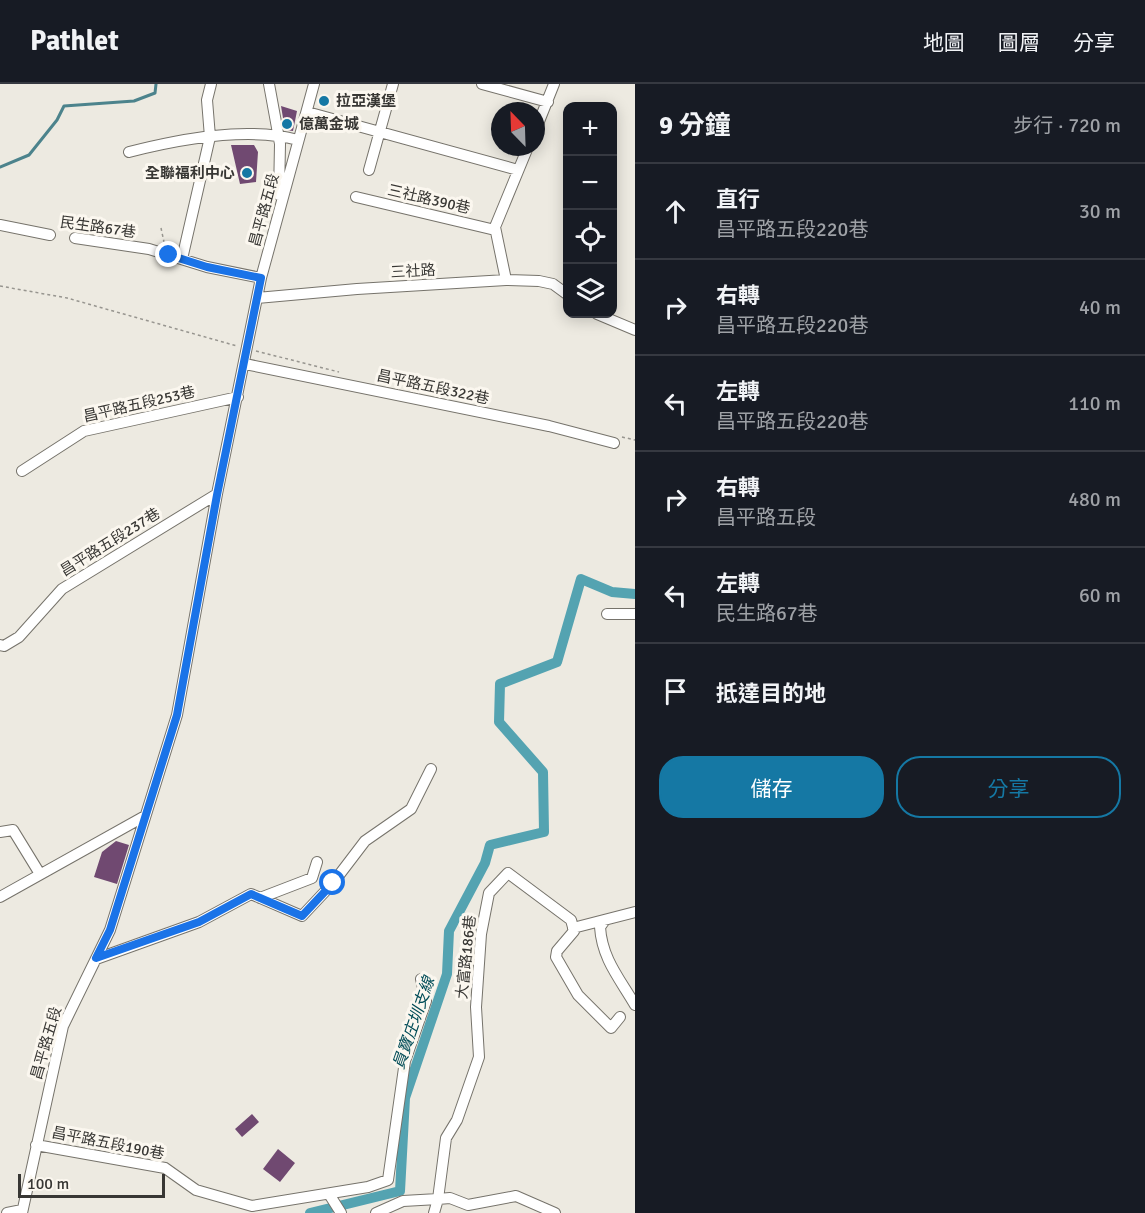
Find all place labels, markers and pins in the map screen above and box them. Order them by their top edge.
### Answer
place label: 拉亞漢堡 [336,92,396,110]
marker: 拉亞漢堡 [317,94,331,108]
place label: 億萬金城 [299,115,359,133]
marker: 億萬金城 [280,117,294,131]
place label: 全聯福利中心 [145,164,235,182]
marker: 全聯福利中心 [240,166,254,180]

